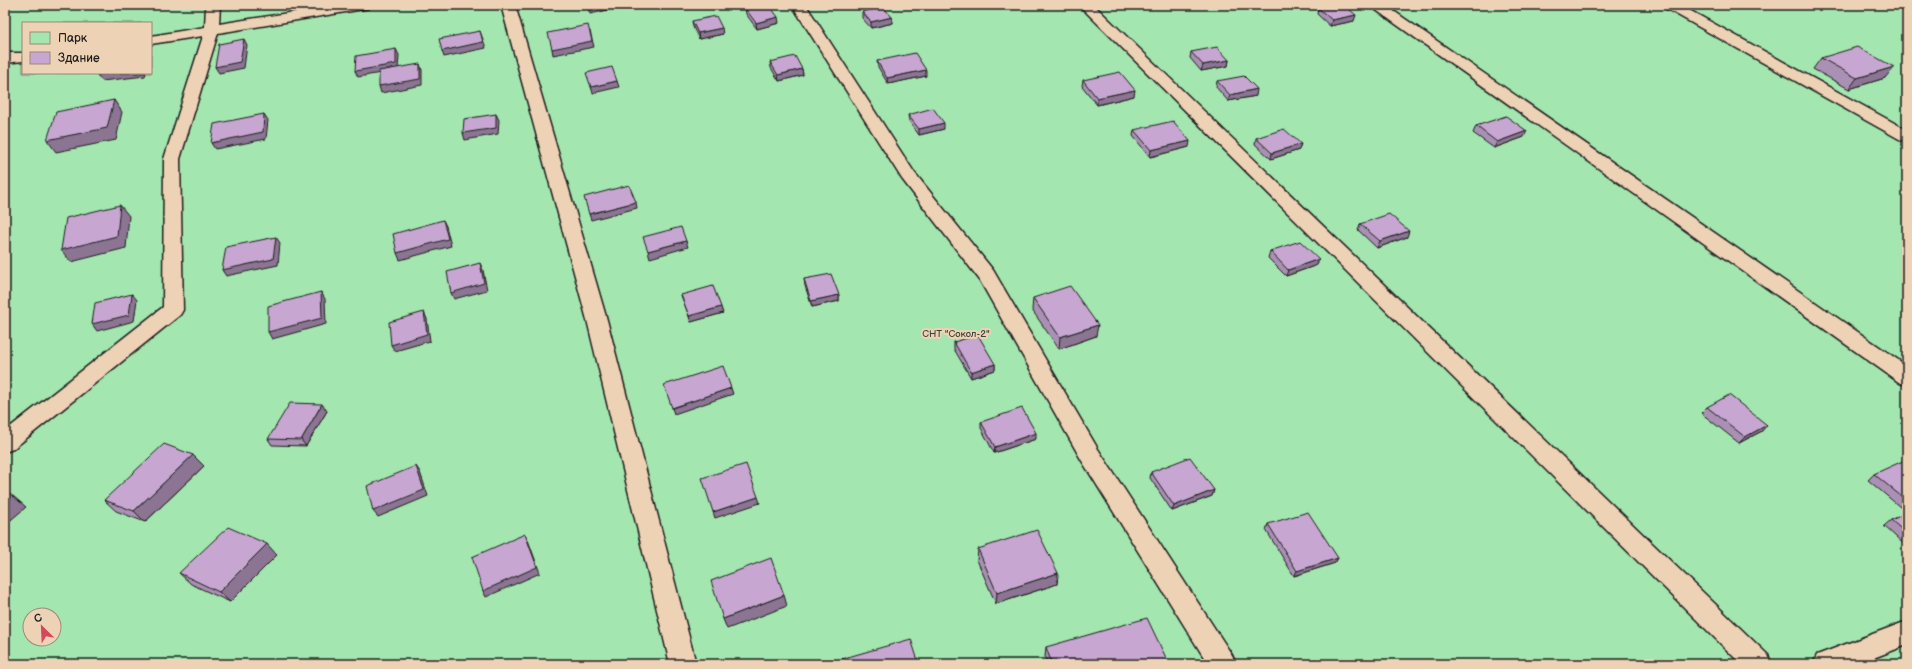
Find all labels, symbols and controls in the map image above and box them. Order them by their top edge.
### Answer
legend [22,22,152,74]
text: Парк [58,31,88,46]
text: Здание [58,51,100,66]
park label: СНТ "Сокол-2" [922,328,990,340]
north arrow [22,607,62,647]
text: С [32,611,45,626]

